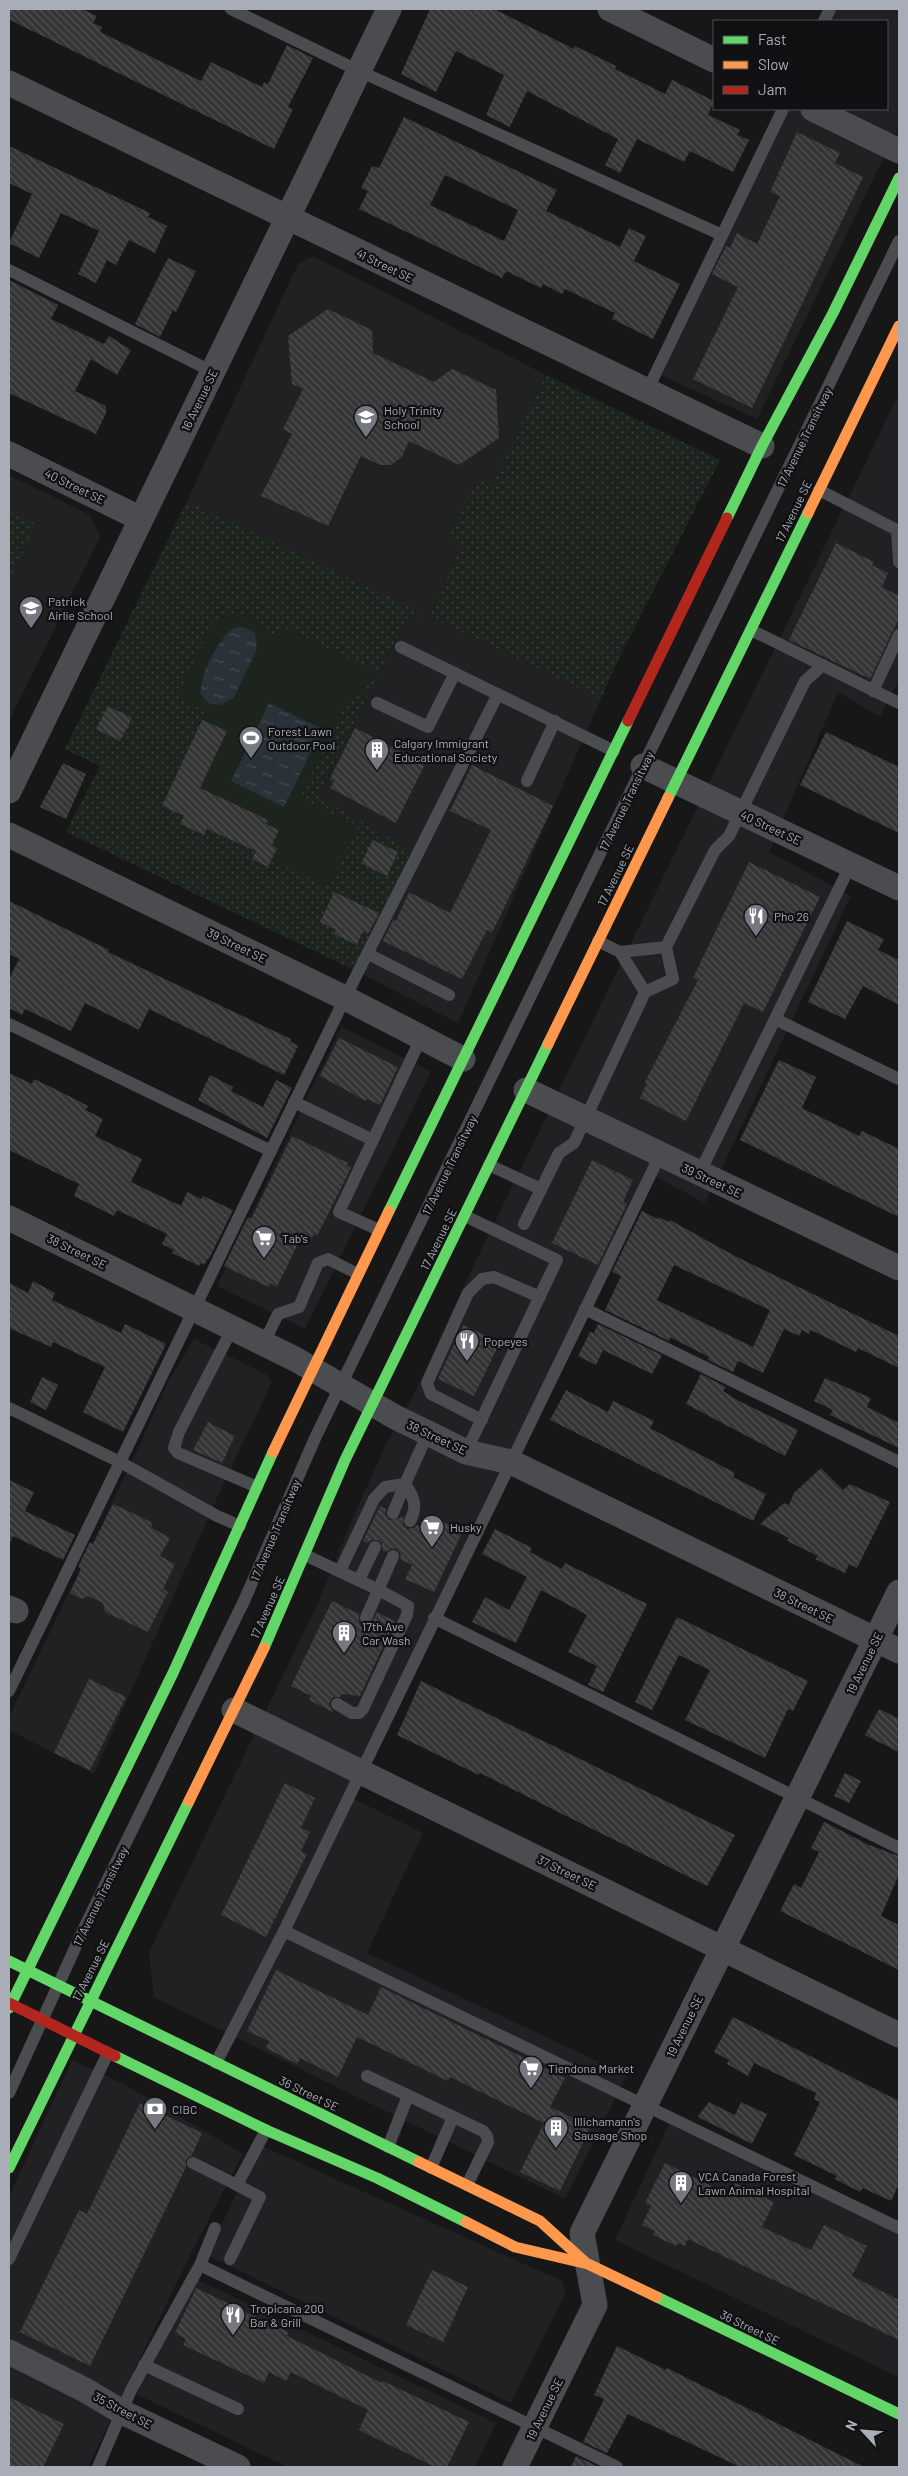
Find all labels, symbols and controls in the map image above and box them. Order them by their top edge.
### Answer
legend [713,20,888,110]
text: Fast [758,30,786,48]
text: Slow [758,55,789,73]
text: Jam [758,80,787,98]
street label: 41 Street SE [354,245,416,285]
street label: 16 Avenue SE [178,367,220,433]
street label: 17 Avenue Transitway [774,384,834,489]
place label: Holy Trinity School [384,403,443,431]
school or university icon: Holy Trinity School [353,404,379,438]
street label: 40 Street SE [43,465,107,507]
street label: 17 Avenue SE [772,478,814,544]
place label: Patrick Airlie School [48,594,113,622]
school or university icon: Patrick Airlie School [18,595,44,629]
place label: Forest Lawn Outdoor Pool [268,724,335,752]
sports icon: Forest Lawn Outdoor Pool [238,725,264,759]
place label: Calgary Immigrant Educational Society [394,736,498,764]
building icon: Calgary Immigrant Educational Society [364,737,390,771]
street label: 17 Avenue Transitway [596,748,656,853]
street label: 40 Street SE [738,807,804,847]
street label: 17 Avenue SE [594,842,636,908]
restaurant icon: Pho 26 [743,903,769,937]
place label: Pho 26 [774,909,809,923]
street label: 39 Street SE [205,925,269,965]
street label: 17 Avenue Transitway [419,1112,479,1217]
street label: 39 Street SE [680,1160,744,1200]
street label: 17 Avenue SE [417,1206,459,1272]
supermarket icon: Tab's [251,1225,277,1259]
street label: 38 Street SE [45,1231,109,1271]
place label: Tab's [282,1231,308,1245]
restaurant icon: Popeyes [454,1328,480,1362]
place label: Popeyes [484,1334,528,1348]
street label: 38 Street SE [405,1417,469,1457]
street label: 17 Avenue Transitway [247,1477,303,1583]
supermarket icon: Husky [419,1514,445,1548]
place label: Husky [450,1520,482,1534]
street label: 17 Avenue SE [247,1574,287,1640]
street label: 38 Street SE [772,1585,836,1625]
place label: 17th Ave Car Wash [362,1619,410,1647]
building icon: 17th Ave Car Wash [331,1620,357,1654]
street label: 19 Avenue SE [843,1630,885,1696]
street label: 17 Avenue Transitway [70,1843,130,1948]
street label: 37 Street SE [535,1852,599,1892]
street label: 17 Avenue SE [69,1937,111,2003]
street label: 19 Avenue SE [663,1993,705,2059]
supermarket icon: Tiendona Market [518,2055,544,2089]
place label: Tiendona Market [548,2061,634,2075]
street label: 36 Street SE [277,2073,341,2113]
bank icon: CIBC [142,2096,168,2130]
place label: CIBC [172,2102,197,2116]
place label: Illichamann's Sausage Shop [574,2114,647,2142]
building icon: Illichamann's Sausage Shop [543,2115,569,2149]
place label: VCA Canada Forest Lawn Animal Hospital [698,2169,810,2197]
building icon: VCA Canada Forest Lawn Animal Hospital [668,2170,694,2204]
place label: Tropicana 200 Bar & Grill [250,2301,324,2329]
restaurant icon: Tropicana 200 Bar & Grill [220,2302,246,2336]
street label: 36 Street SE [718,2307,782,2347]
street label: 19 Avenue SE [523,2376,565,2442]
street label: 35 Street SE [91,2389,155,2431]
north arrow [838,2406,888,2456]
text: N [841,2417,861,2433]

